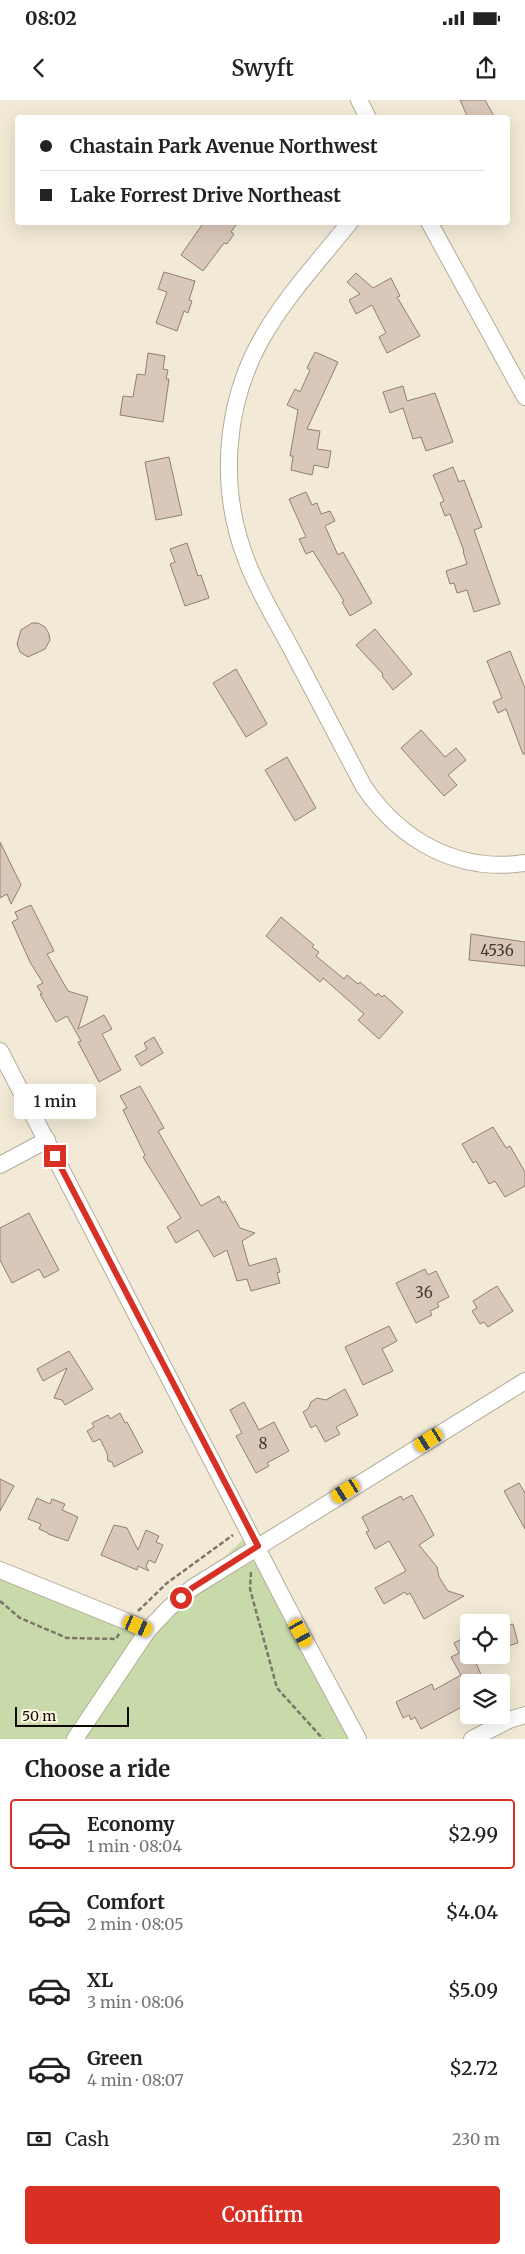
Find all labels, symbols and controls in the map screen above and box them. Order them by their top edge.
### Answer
text: 08:02 [25,6,77,30]
icon: back [25,54,53,82]
text: Swyft [231,54,294,82]
icon: share [472,54,500,82]
text: Chastain Park Avenue Northwest [70,134,378,158]
text: Lake Forrest Drive Northeast [70,183,341,207]
house number: 4536 [480,941,514,960]
callout: 1 min [14,1084,96,1118]
text: 1 min [33,1091,77,1111]
route end [44,1145,66,1167]
house number: 36 [415,1283,433,1302]
car [412,1426,445,1454]
house number: 8 [259,1434,268,1453]
car [329,1477,362,1505]
route start [170,1587,192,1609]
car [121,1613,154,1639]
map controls [460,1614,510,1724]
button: locate [460,1614,510,1664]
car [287,1616,314,1650]
button: layers [460,1674,510,1724]
scale bar [15,1704,129,1727]
text: 50 m [22,1707,56,1725]
text: Choose a ride [25,1755,170,1783]
icon: car [27,1812,72,1857]
text: Economy [87,1812,175,1836]
text: $2.99 [448,1822,498,1846]
text: 1 min · 08:04 [87,1836,182,1856]
icon: car [27,1890,72,1935]
text: Comfort [87,1890,165,1914]
text: $4.04 [446,1900,498,1924]
text: 2 min · 08:05 [87,1914,184,1934]
icon: car [27,1968,72,2013]
text: XL [87,1968,113,1992]
text: $5.09 [448,1978,498,2002]
text: 3 min · 08:06 [87,1992,184,2012]
icon: car [27,2046,72,2091]
text: Green [87,2046,143,2070]
text: $2.72 [449,2056,498,2080]
text: 4 min · 08:07 [87,2070,184,2090]
icon: cash [25,2125,53,2153]
text: Cash [65,2127,109,2151]
text: 230 m [452,2129,500,2149]
button: Confirm [25,2186,500,2244]

